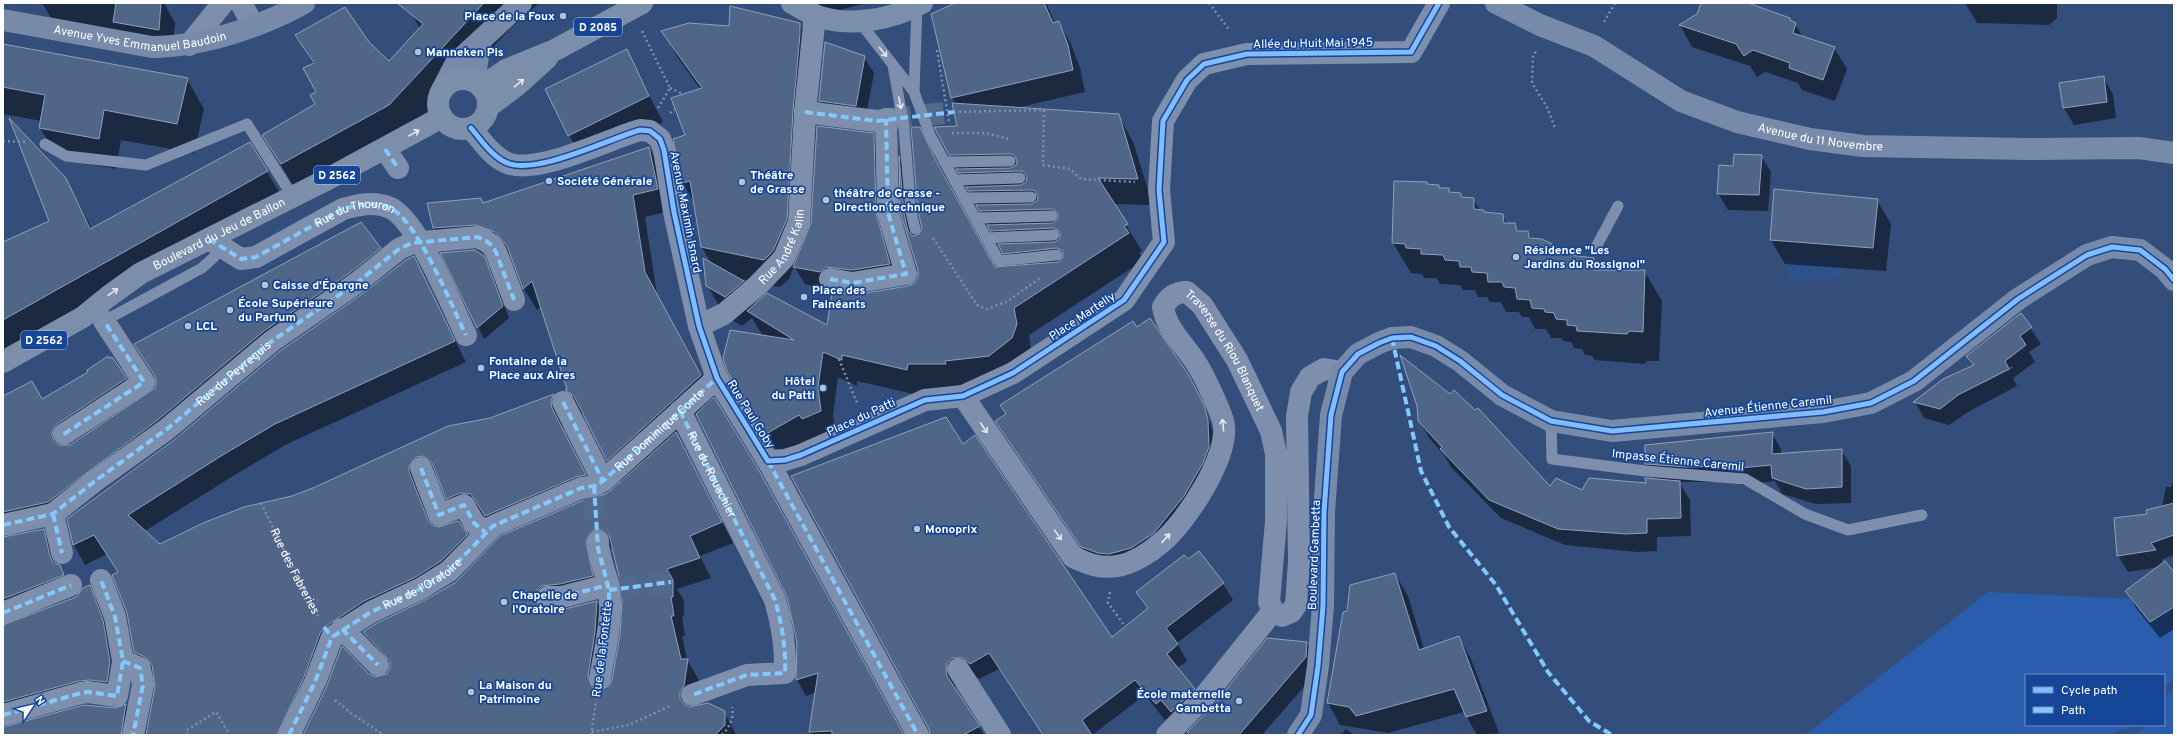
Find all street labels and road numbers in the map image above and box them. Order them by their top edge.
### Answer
road number: D 2085 [574,18,622,36]
street label: Avenue Yves Emmanuel Baudoin [52,22,228,56]
street label: Allée du Huit Mai 1945 [1253,35,1373,53]
street label: Avenue du 11 Novembre [1756,120,1883,155]
street label: Avenue Maximin Isnard [665,150,705,275]
road number: D 2562 [314,166,360,184]
street label: Boulevard du Jeu de Ballon [151,195,288,275]
street label: Rue du Thouron [312,197,398,232]
street label: Rue André Kalin [755,209,809,289]
street label: Traverse du Riou Blanquet [1181,287,1267,414]
street label: Place Martelly [1046,289,1119,345]
road number: D 2562 [21,331,67,349]
street label: Rue du Peyreguis [193,338,275,410]
street label: Rue Paul Goby [723,377,778,452]
street label: Rue Dominique Conte [612,386,709,476]
street label: Avenue Étienne Caremil [1703,392,1833,422]
street label: Place du Patti [824,395,898,441]
street label: Rue du Rouachier [683,429,740,521]
street label: Impasse Étienne Caremil [1611,446,1745,476]
street label: Boulevard Gambetta [1305,500,1325,610]
street label: Rue des Fabreries [265,526,323,617]
street label: Rue de l'Oratoire [380,555,466,614]
street label: Rue de la Fontette [589,600,617,698]

